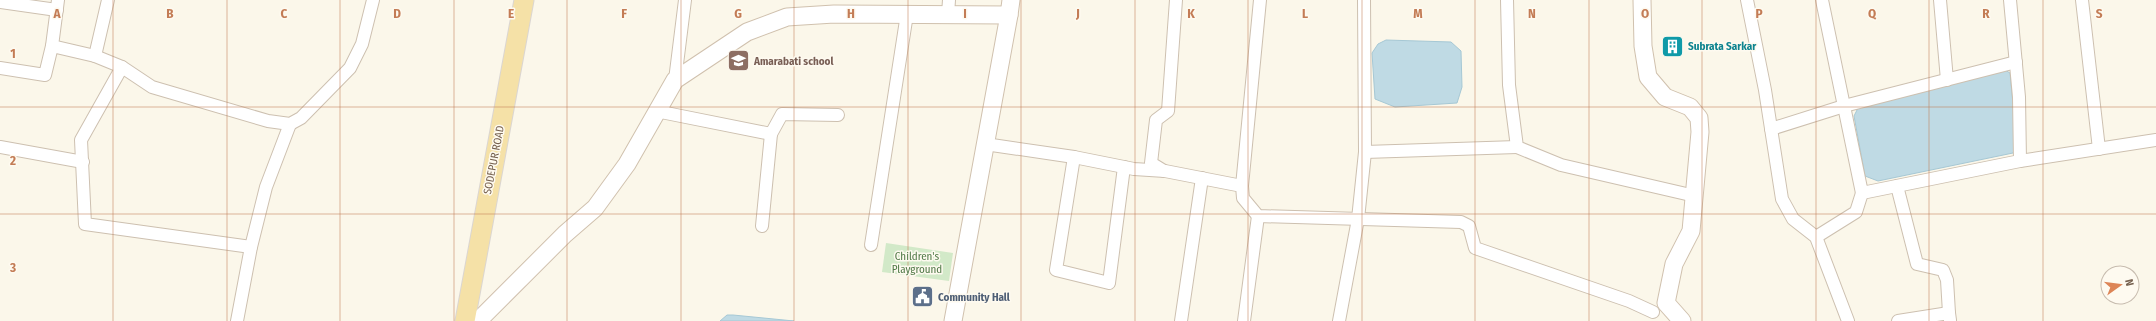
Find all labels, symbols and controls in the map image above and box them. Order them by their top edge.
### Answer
text: A [52,6,61,21]
text: B [166,6,174,21]
text: C [281,6,288,21]
text: D [393,6,401,21]
text: E [508,6,514,21]
text: F [621,6,627,21]
text: G [734,6,742,21]
text: H [847,6,855,21]
text: I [963,6,967,21]
text: J [1075,6,1080,21]
text: K [1187,6,1195,21]
text: L [1302,6,1308,21]
text: M [1413,6,1423,21]
text: N [1528,6,1536,21]
text: O [1641,6,1649,21]
text: P [1755,6,1763,21]
text: Q [1868,6,1877,21]
text: R [1982,6,1990,21]
text: S [2096,6,2103,21]
building icon: Subrata Sarkar [1659,33,1685,59]
place label: Subrata Sarkar [1688,40,1757,53]
text: 1 [10,46,16,61]
school or university icon: Amarabati school [726,48,752,74]
place label: Amarabati school [753,55,834,68]
street label: SODEPUR ROAD [481,125,507,195]
text: 2 [9,153,16,168]
park label: Children's Playground [892,250,942,276]
text: 3 [9,260,16,275]
north arrow [2100,265,2140,305]
text: N [2122,278,2136,287]
public building icon: Community Hall [910,284,936,310]
place label: Community Hall [938,291,1011,304]

